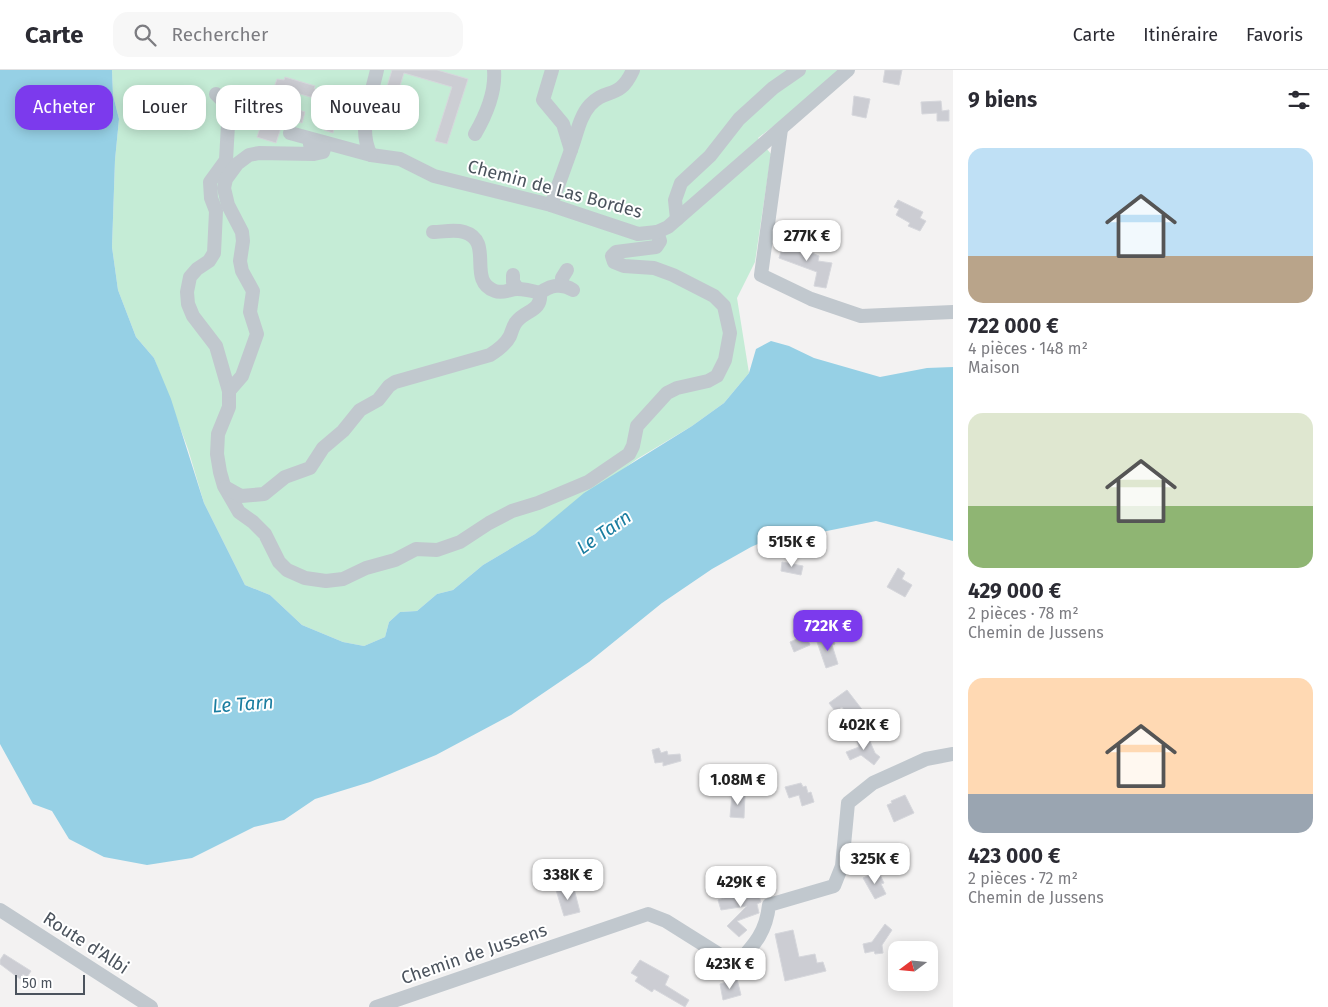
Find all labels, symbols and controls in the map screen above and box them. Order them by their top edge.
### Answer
search box [113,12,463,57]
text: Carte [25,21,83,49]
icon: search [131,21,159,49]
text: Rechercher [171,23,268,46]
text: Carte [1073,24,1115,46]
text: Itinéraire [1143,24,1218,46]
text: Favoris [1246,24,1303,46]
chip: Acheter [15,85,113,130]
chip: Louer [123,85,206,130]
chip: Filtres [216,85,301,130]
chip: Nouveau [311,85,419,130]
icon: filters [1285,86,1313,114]
text: 9 biens [968,87,1037,113]
street label: Chemin de Las Bordes [465,155,645,223]
icon: home [1096,181,1186,271]
pin: 277K € [766,220,848,262]
text: 277K € [784,226,830,245]
text: 722 000 € [968,313,1059,339]
text: 4 pièces · 148 m² [968,339,1088,358]
text: Maison [968,358,1020,377]
icon: home [1096,446,1186,536]
water label: Le Tarn [572,505,636,559]
pin: 515K € [751,526,833,568]
text: 515K € [768,532,816,551]
text: 429 000 € [968,578,1061,604]
text: 2 pièces · 78 m² [968,604,1079,623]
pin: 722K € [787,610,869,652]
text: 722K € [804,616,852,635]
text: Chemin de Jussens [968,623,1104,642]
water label: Le Tarn [212,690,274,718]
pin: 402K € [823,708,905,751]
icon: home [1096,711,1186,801]
text: 402K € [839,715,889,734]
pin: 1.08M € [692,764,784,806]
text: 1.08M € [710,770,766,789]
pin: 325K € [834,842,916,885]
text: 423 000 € [968,843,1060,869]
text: 325K € [851,849,899,868]
pin: 338K € [527,858,609,901]
text: 338K € [543,865,593,884]
pin: 429K € [700,866,782,908]
text: 2 pièces · 72 m² [968,869,1078,888]
text: 429K € [716,872,766,891]
text: Chemin de Jussens [968,888,1104,907]
street label: Route d'Albi [39,907,133,979]
street label: Chemin de Jussens [398,919,550,989]
north arrow [888,941,938,991]
map controls [888,941,938,991]
pin: 423K € [689,948,771,990]
text: 423K € [706,954,754,973]
scale bar [15,972,85,995]
text: 50 m [22,975,53,992]

